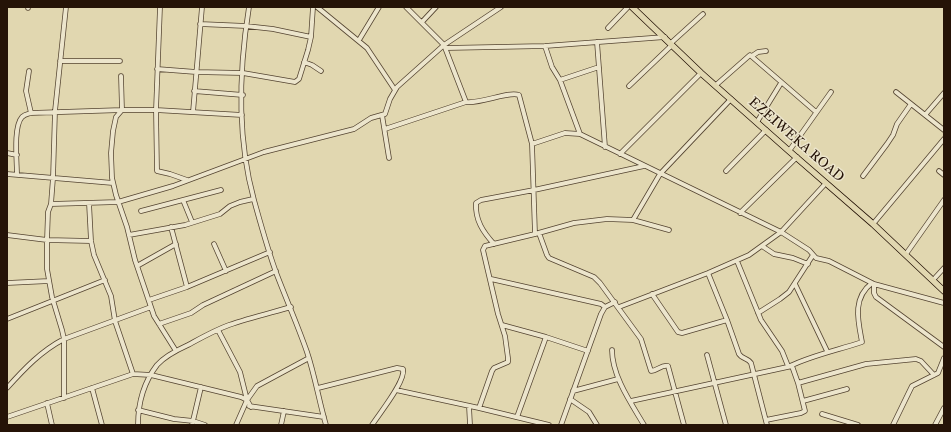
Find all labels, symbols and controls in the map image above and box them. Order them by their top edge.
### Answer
street label: EZEIWEKA ROAD [745,94,847,186]

